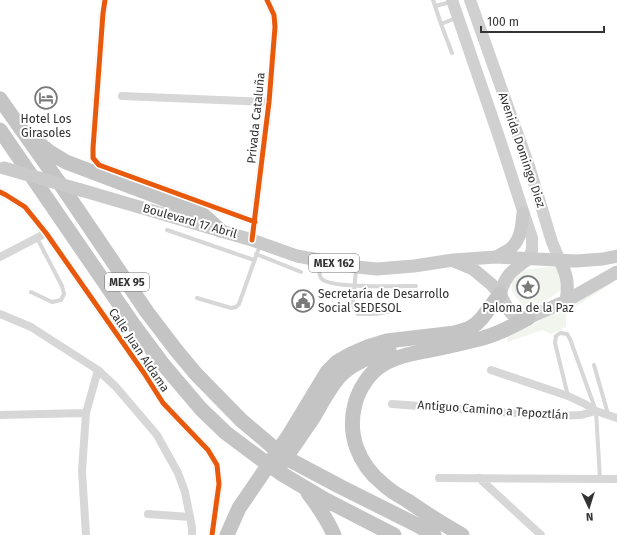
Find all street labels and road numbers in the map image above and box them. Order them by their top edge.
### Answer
street label: Privada Cataluña [244,72,268,164]
street label: Avenida Domingo Diez [496,90,548,210]
street label: Boulevard 17 Abril [141,201,239,241]
road number: MEX 162 [309,254,359,272]
road number: MEX 95 [105,273,149,291]
street label: Calle Juan Aldama [106,305,172,395]
street label: Antiguo Camino a Tepoztlán [417,398,569,422]

